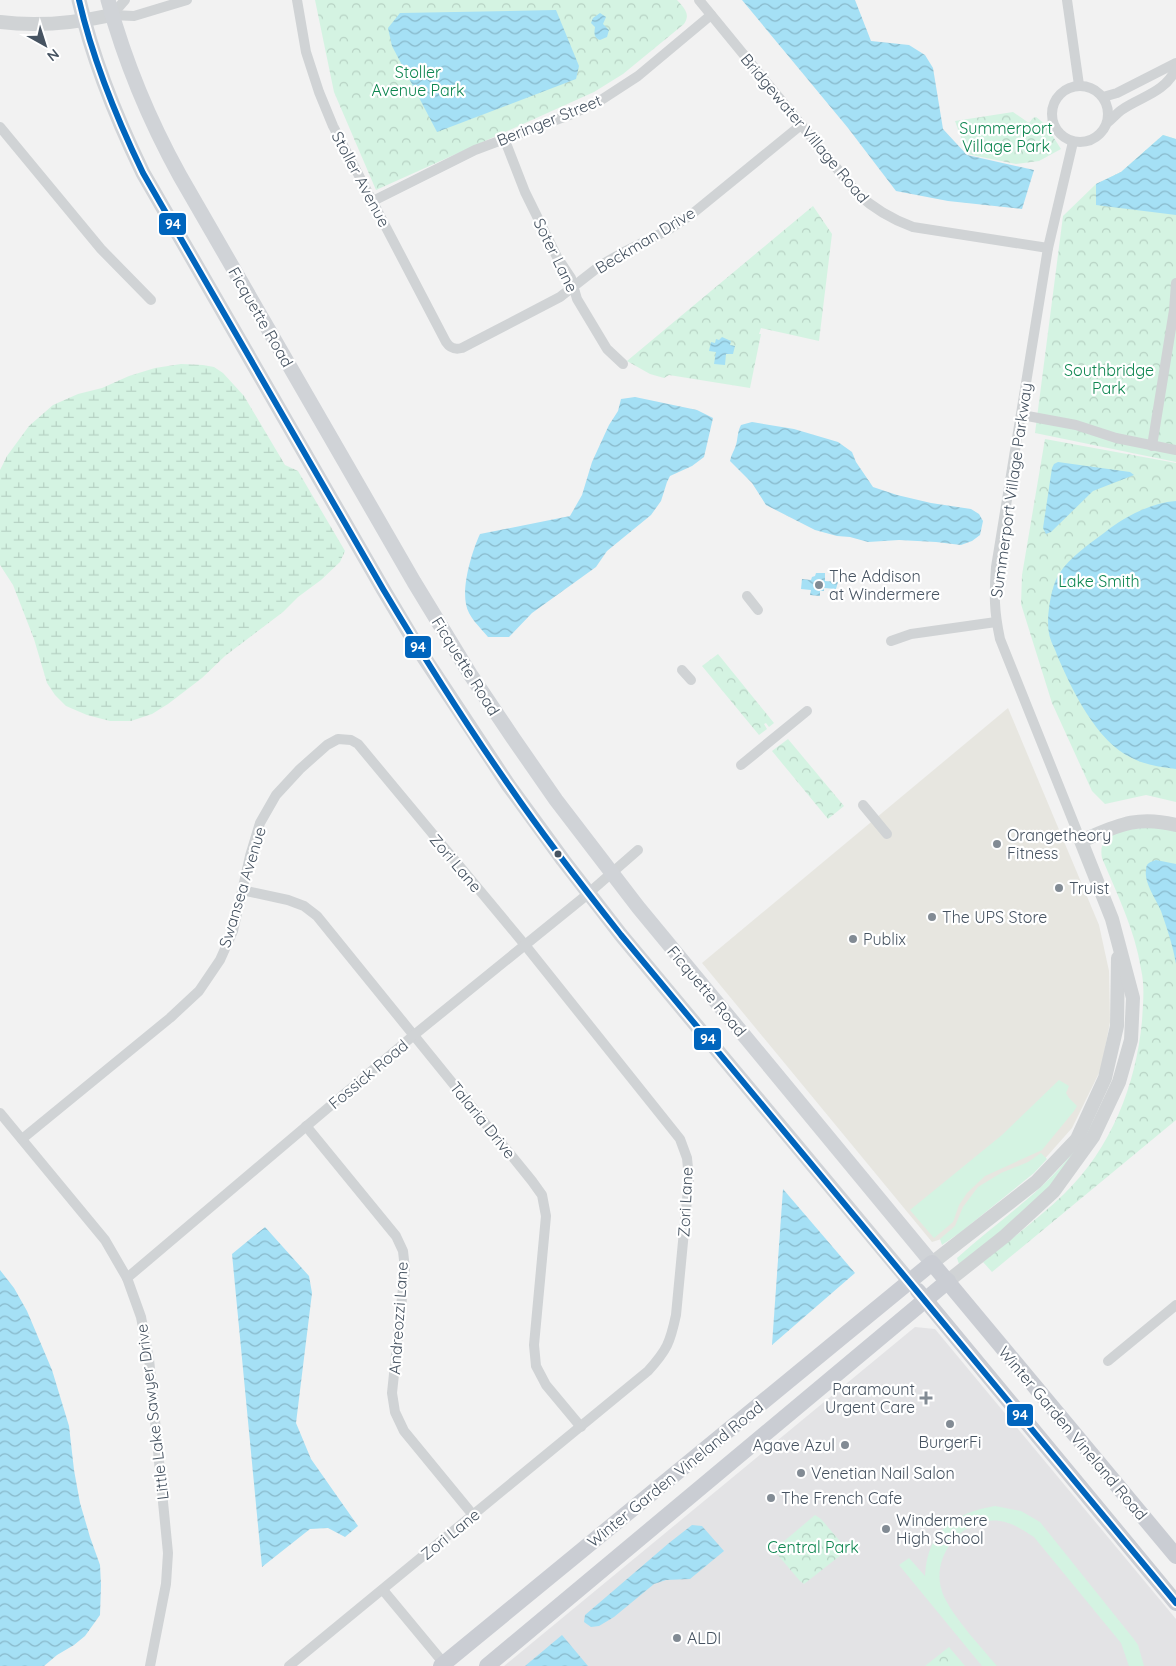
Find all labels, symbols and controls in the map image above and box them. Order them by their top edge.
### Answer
north arrow [20,20,70,70]
text: N [44,45,63,65]
street label: Bridgewater Village Road [737,49,873,207]
park label: Stoller Avenue Park [372,62,464,100]
street label: Beringer Street [494,90,604,150]
park label: Summerport Village Park [959,118,1053,156]
street label: Stoller Avenue [327,128,395,230]
street label: Beckman Drive [592,202,698,278]
line badge: 94 [158,212,187,236]
text: 94 [165,215,181,233]
street label: Soter Lane [529,215,583,295]
street label: Ficquette Road [224,263,298,371]
park label: Southbridge Park [1064,360,1154,398]
street label: Summerport Village Parkway [986,381,1036,599]
place label: The Addison at Windermere [829,566,940,604]
park label: Lake Smith [1058,571,1140,591]
marker: The Addison at Windermere [813,579,825,591]
street label: Ficquette Road [428,613,504,719]
line badge: 94 [404,635,432,659]
text: 94 [410,638,426,656]
street label: Swansea Avenue [214,824,270,950]
place label: Orangetheory Fitness [1007,825,1111,863]
street label: Zori Lane [426,830,486,896]
marker: Orangetheory Fitness [991,838,1003,850]
unlabelled marker [553,849,563,859]
place label: Truist [1069,878,1109,898]
marker: Truist [1053,882,1065,894]
place label: The UPS Store [942,907,1047,927]
marker: The UPS Store [926,911,938,923]
place label: Publix [863,929,906,949]
marker: Publix [847,933,859,945]
street label: Ficquette Road [663,941,751,1041]
line badge: 94 [693,1027,722,1051]
text: 94 [700,1030,716,1048]
street label: Fossick Road [324,1035,412,1113]
street label: Talaria Drive [446,1077,520,1163]
street label: Zori Lane [673,1166,697,1238]
street label: Andreozzi Lane [384,1261,412,1375]
street label: Little Lake Sawyer Drive [131,1323,173,1501]
street label: Winter Garden Vineland Road [994,1342,1152,1524]
place label: Paramount Urgent Care [825,1379,915,1417]
marker: Paramount Urgent Care [919,1391,933,1405]
street label: Winter Garden Vineland Road [583,1397,767,1551]
line badge: 94 [1006,1403,1034,1427]
text: 94 [1012,1406,1028,1424]
marker: BurgerFi [944,1418,956,1430]
place label: BurgerFi [919,1432,981,1452]
place label: Agave Azul [753,1435,835,1455]
marker: Agave Azul [839,1439,851,1451]
place label: Venetian Nail Salon [811,1463,955,1483]
marker: Venetian Nail Salon [795,1467,807,1479]
place label: The French Cafe [781,1488,902,1508]
marker: The French Cafe [765,1492,777,1504]
street label: Zori Lane [416,1504,484,1564]
place label: Windermere High School [896,1510,988,1548]
marker: Windermere High School [880,1523,892,1535]
park label: Central Park [767,1537,859,1557]
place label: ALDI [687,1628,721,1648]
marker: ALDI [671,1632,683,1644]

